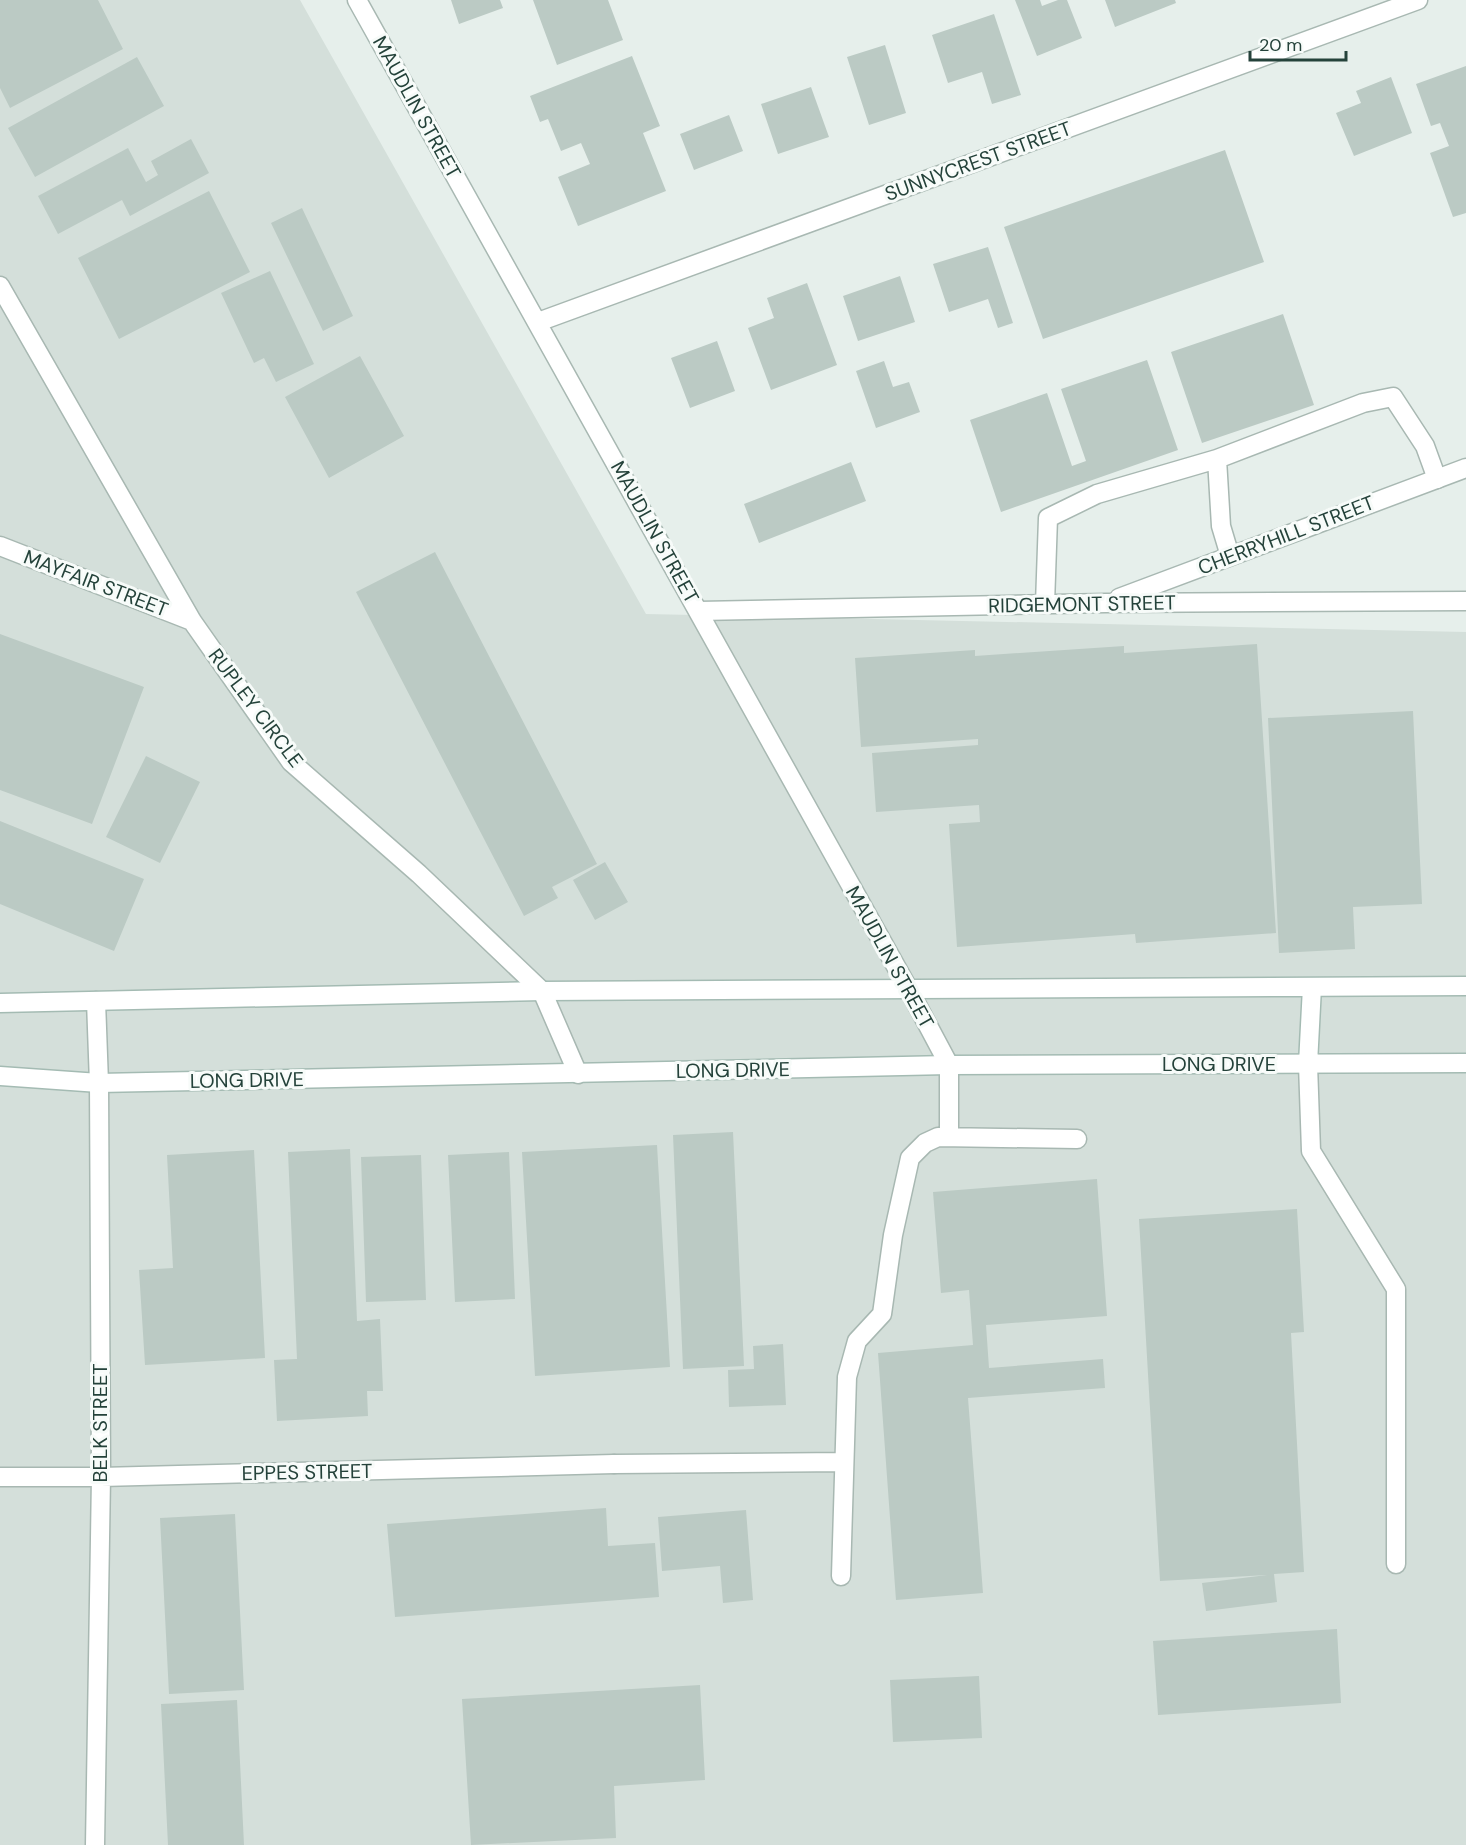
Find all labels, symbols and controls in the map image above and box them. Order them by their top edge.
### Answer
scale bar [1250,24,1346,62]
street label: MAUDLIN STREET [367,31,467,183]
text: 20 m [1259,33,1302,57]
street label: SUNNYCREST STREET [881,115,1075,207]
street label: MAUDLIN STREET [605,456,705,608]
street label: CHERRYHILL STREET [1194,489,1378,581]
street label: MAYFAIR STREET [20,543,172,623]
street label: RIDGEMONT STREET [988,589,1176,619]
street label: RUPLEY CIRCLE [203,643,309,773]
street label: MAUDLIN STREET [840,881,940,1033]
street label: LONG DRIVE [1162,1051,1276,1077]
street label: LONG DRIVE [676,1056,790,1084]
street label: LONG DRIVE [190,1066,304,1094]
street label: BELK STREET [87,1363,113,1483]
street label: EPPES STREET [241,1458,373,1486]

